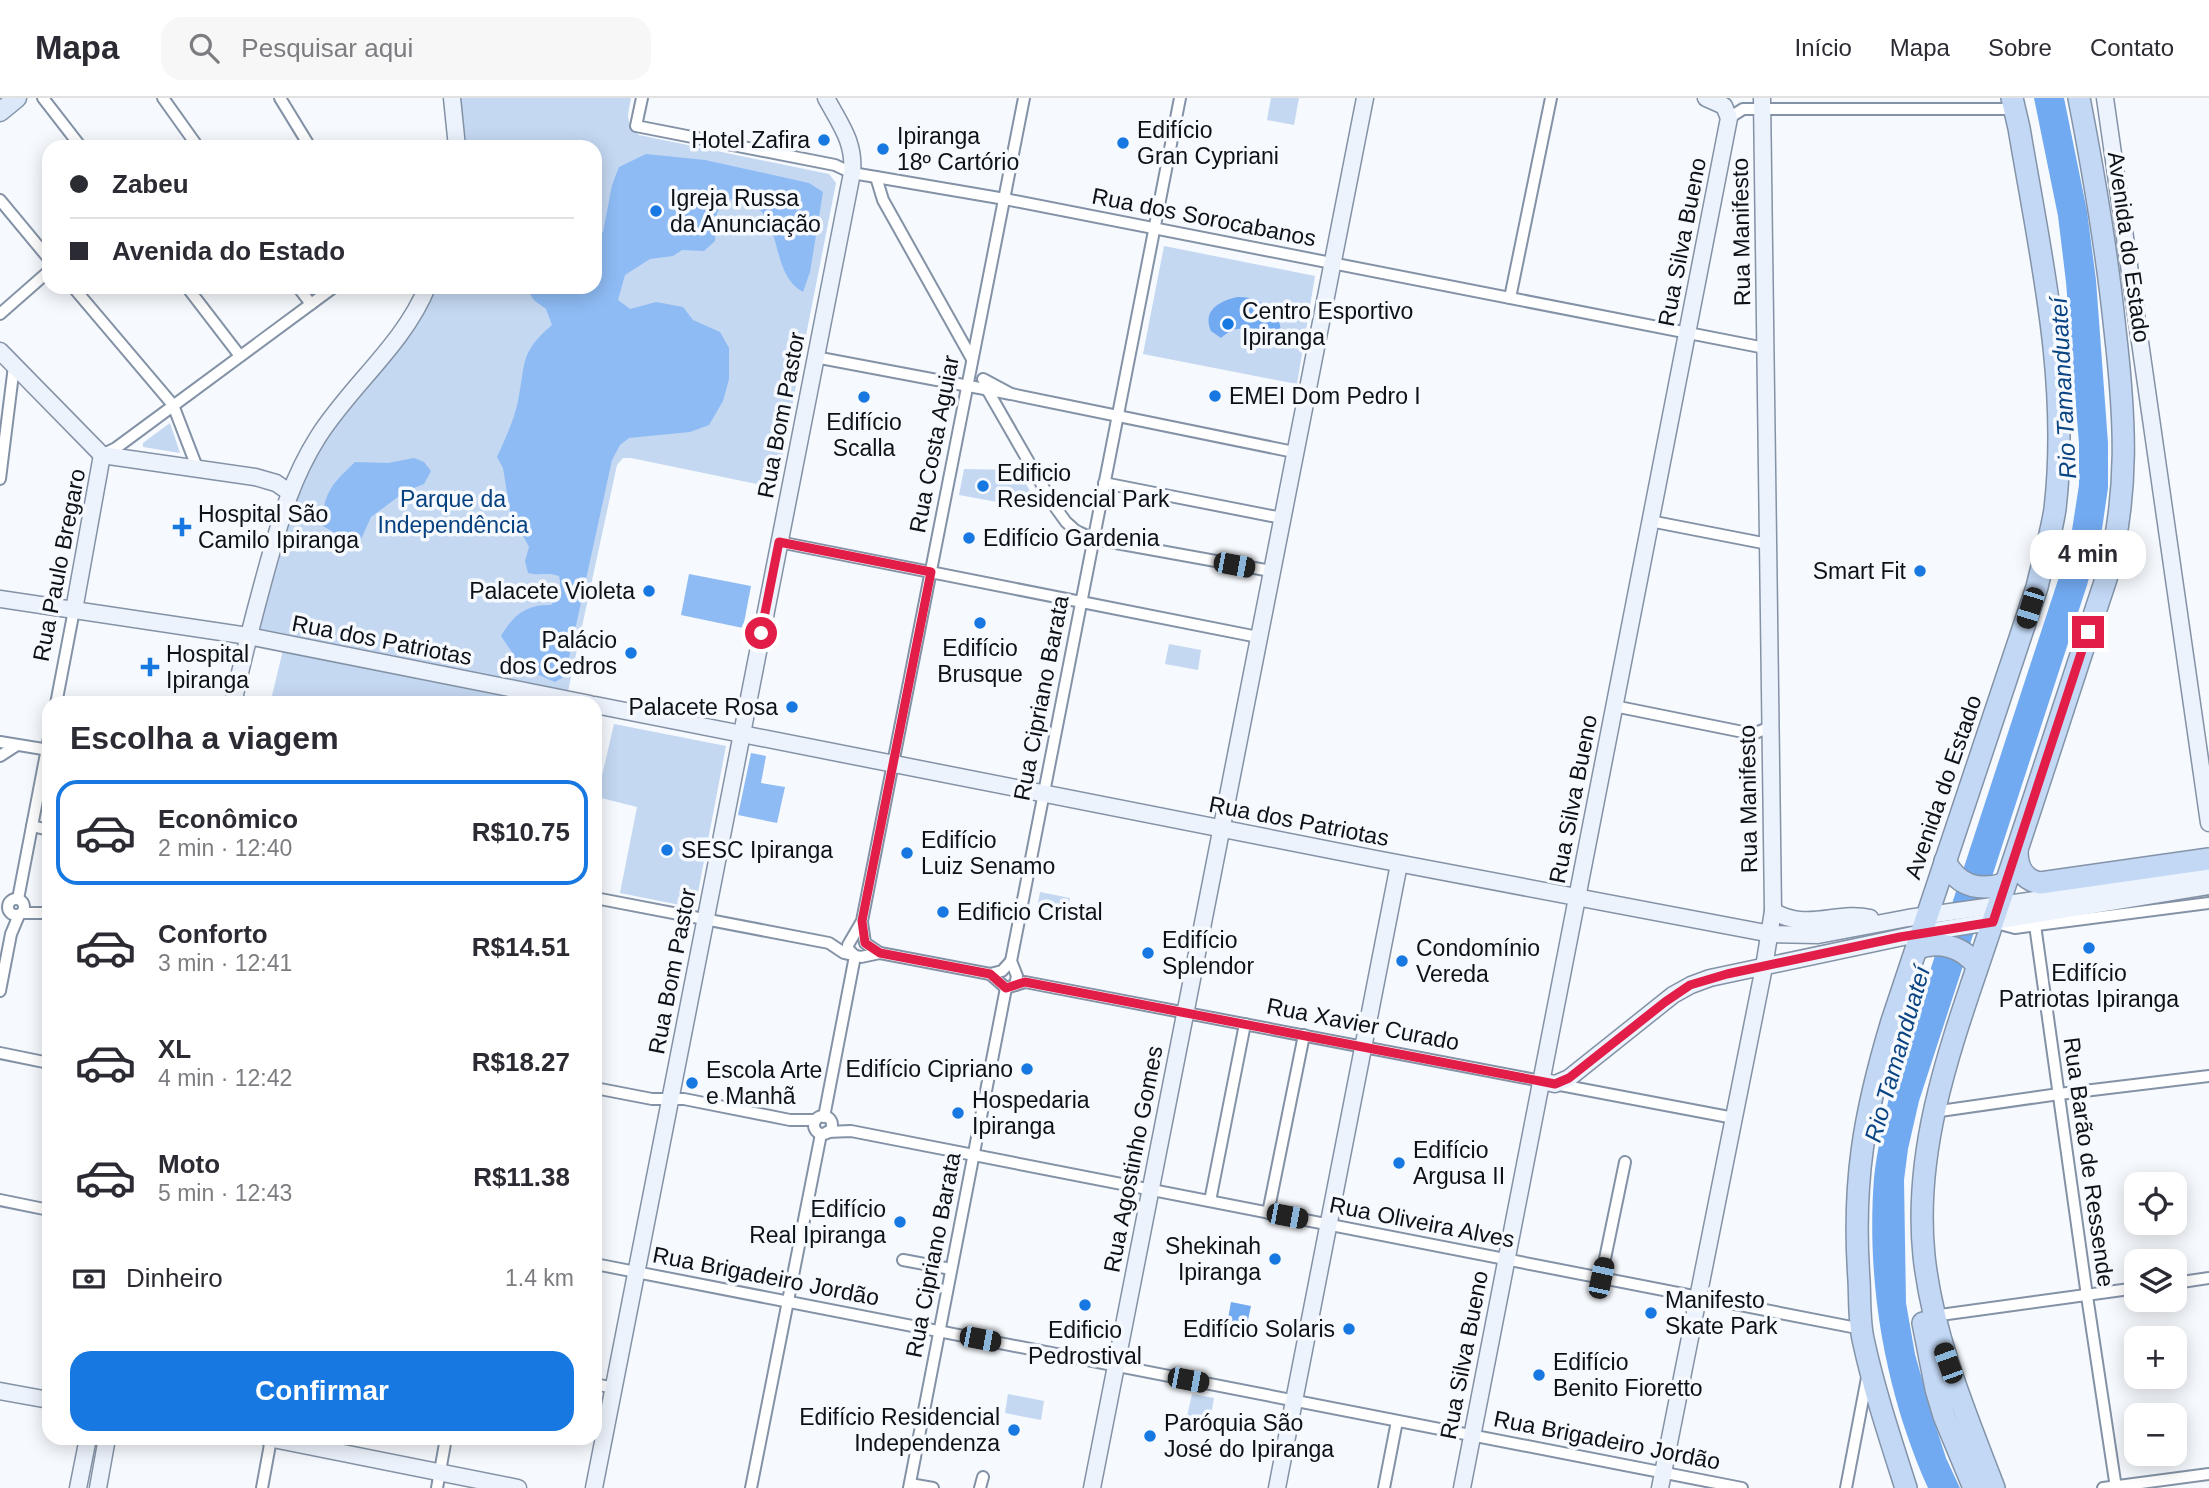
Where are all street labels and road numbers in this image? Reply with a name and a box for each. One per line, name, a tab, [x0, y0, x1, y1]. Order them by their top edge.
street label: Avenida do Estado	[2103, 150, 2155, 344]
street label: Rua Silva Bueno	[1653, 155, 1711, 329]
street label: Rua Manifesto	[1727, 158, 1755, 306]
street label: Rua dos Sorocabanos	[1090, 183, 1318, 251]
street label: Rua Bom Pastor	[752, 329, 810, 500]
street label: Rua Costa Aguiar	[904, 353, 964, 535]
street label: Rua Paulo Bregaro	[28, 467, 90, 663]
street label: Rua Cipriano Barata	[1008, 593, 1074, 803]
street label: Rua dos Patriotas	[290, 610, 474, 670]
street label: Avenida do Estado	[1899, 692, 1987, 882]
street label: Rua Silva Bueno	[1544, 712, 1602, 886]
street label: Rua Manifesto	[1734, 725, 1762, 873]
street label: Rua dos Patriotas	[1207, 791, 1391, 851]
street label: Rua Bom Pastor	[643, 885, 701, 1056]
street label: Rua Xavier Curado	[1265, 993, 1461, 1055]
street label: Rua Barão de Ressende	[2059, 1035, 2119, 1289]
street label: Rua Agostinho Gomes	[1098, 1044, 1168, 1274]
street label: Rua Cipriano Barata	[900, 1150, 966, 1360]
street label: Rua Oliveira Alves	[1327, 1191, 1517, 1253]
street label: Rua Brigadeiro Jordão	[651, 1241, 881, 1311]
street label: Rua Silva Bueno	[1435, 1268, 1493, 1442]
street label: Rua Brigadeiro Jordão	[1492, 1405, 1722, 1475]

